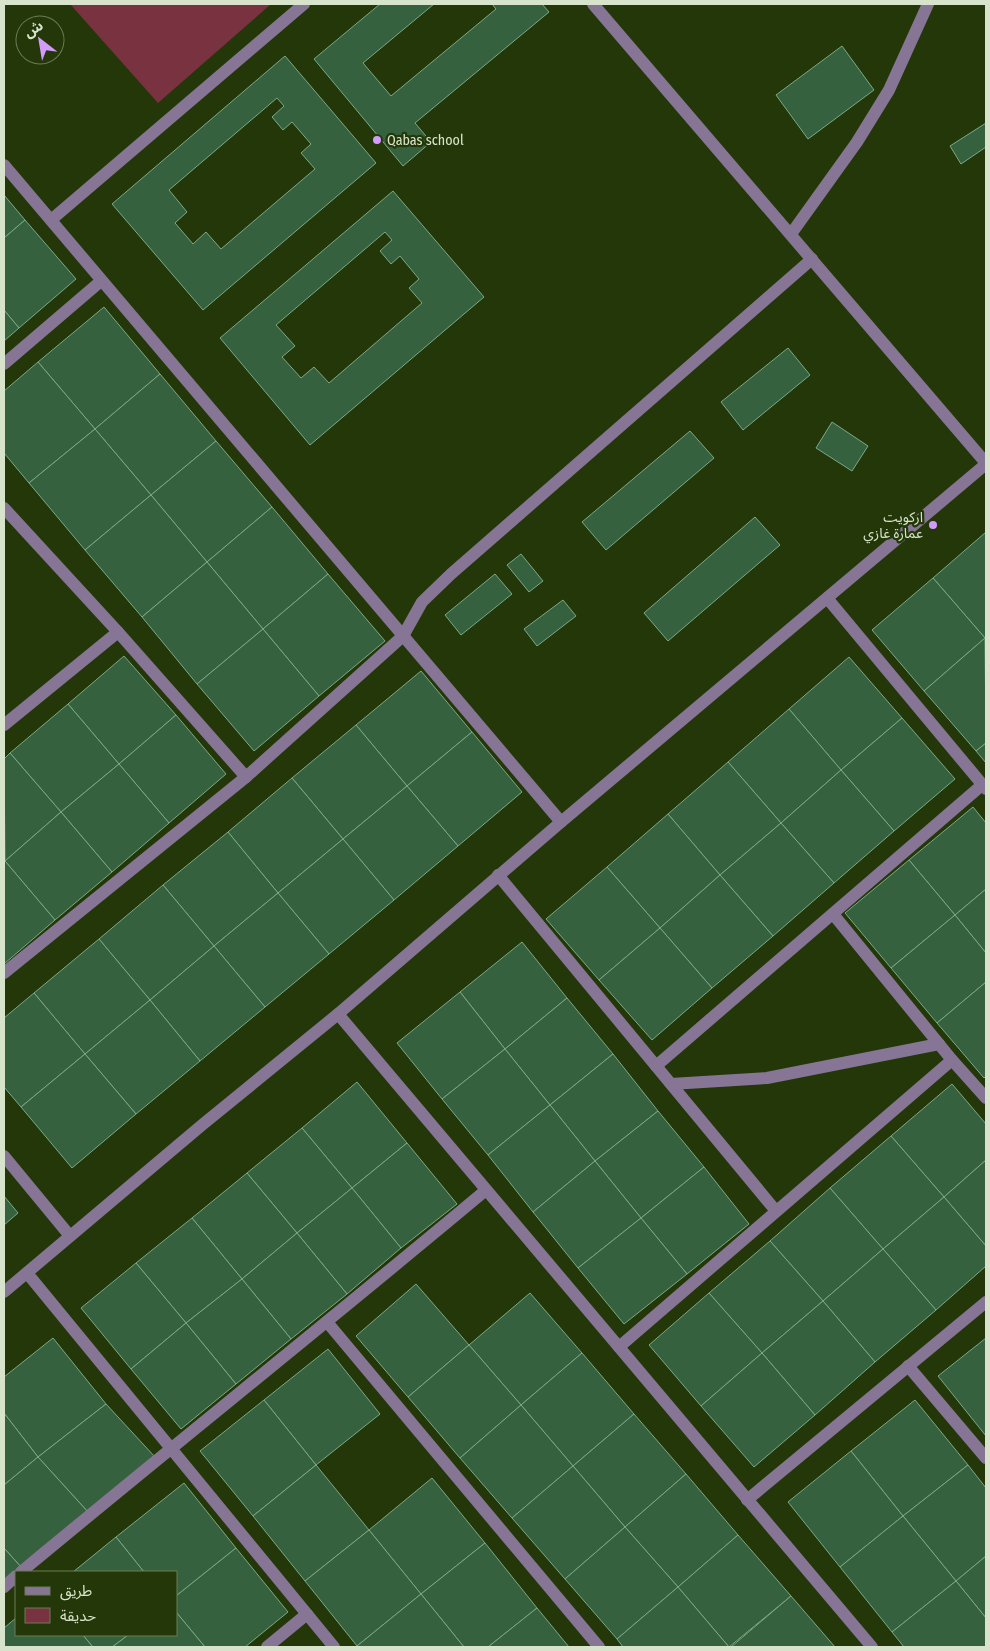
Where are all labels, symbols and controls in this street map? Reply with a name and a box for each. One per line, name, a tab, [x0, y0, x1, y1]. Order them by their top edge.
north arrow	[15, 15, 65, 65]
text: ش	[21, 17, 46, 42]
place label: Qabas school	[387, 132, 464, 149]
marker: Qabas school	[371, 134, 383, 146]
place label: اركويت عمارة غازي	[863, 509, 923, 544]
marker: اركويت عمارة غازي	[927, 519, 939, 531]
legend	[15, 1571, 178, 1636]
text: طريق	[60, 1582, 92, 1601]
text: حديقة	[60, 1607, 96, 1625]

